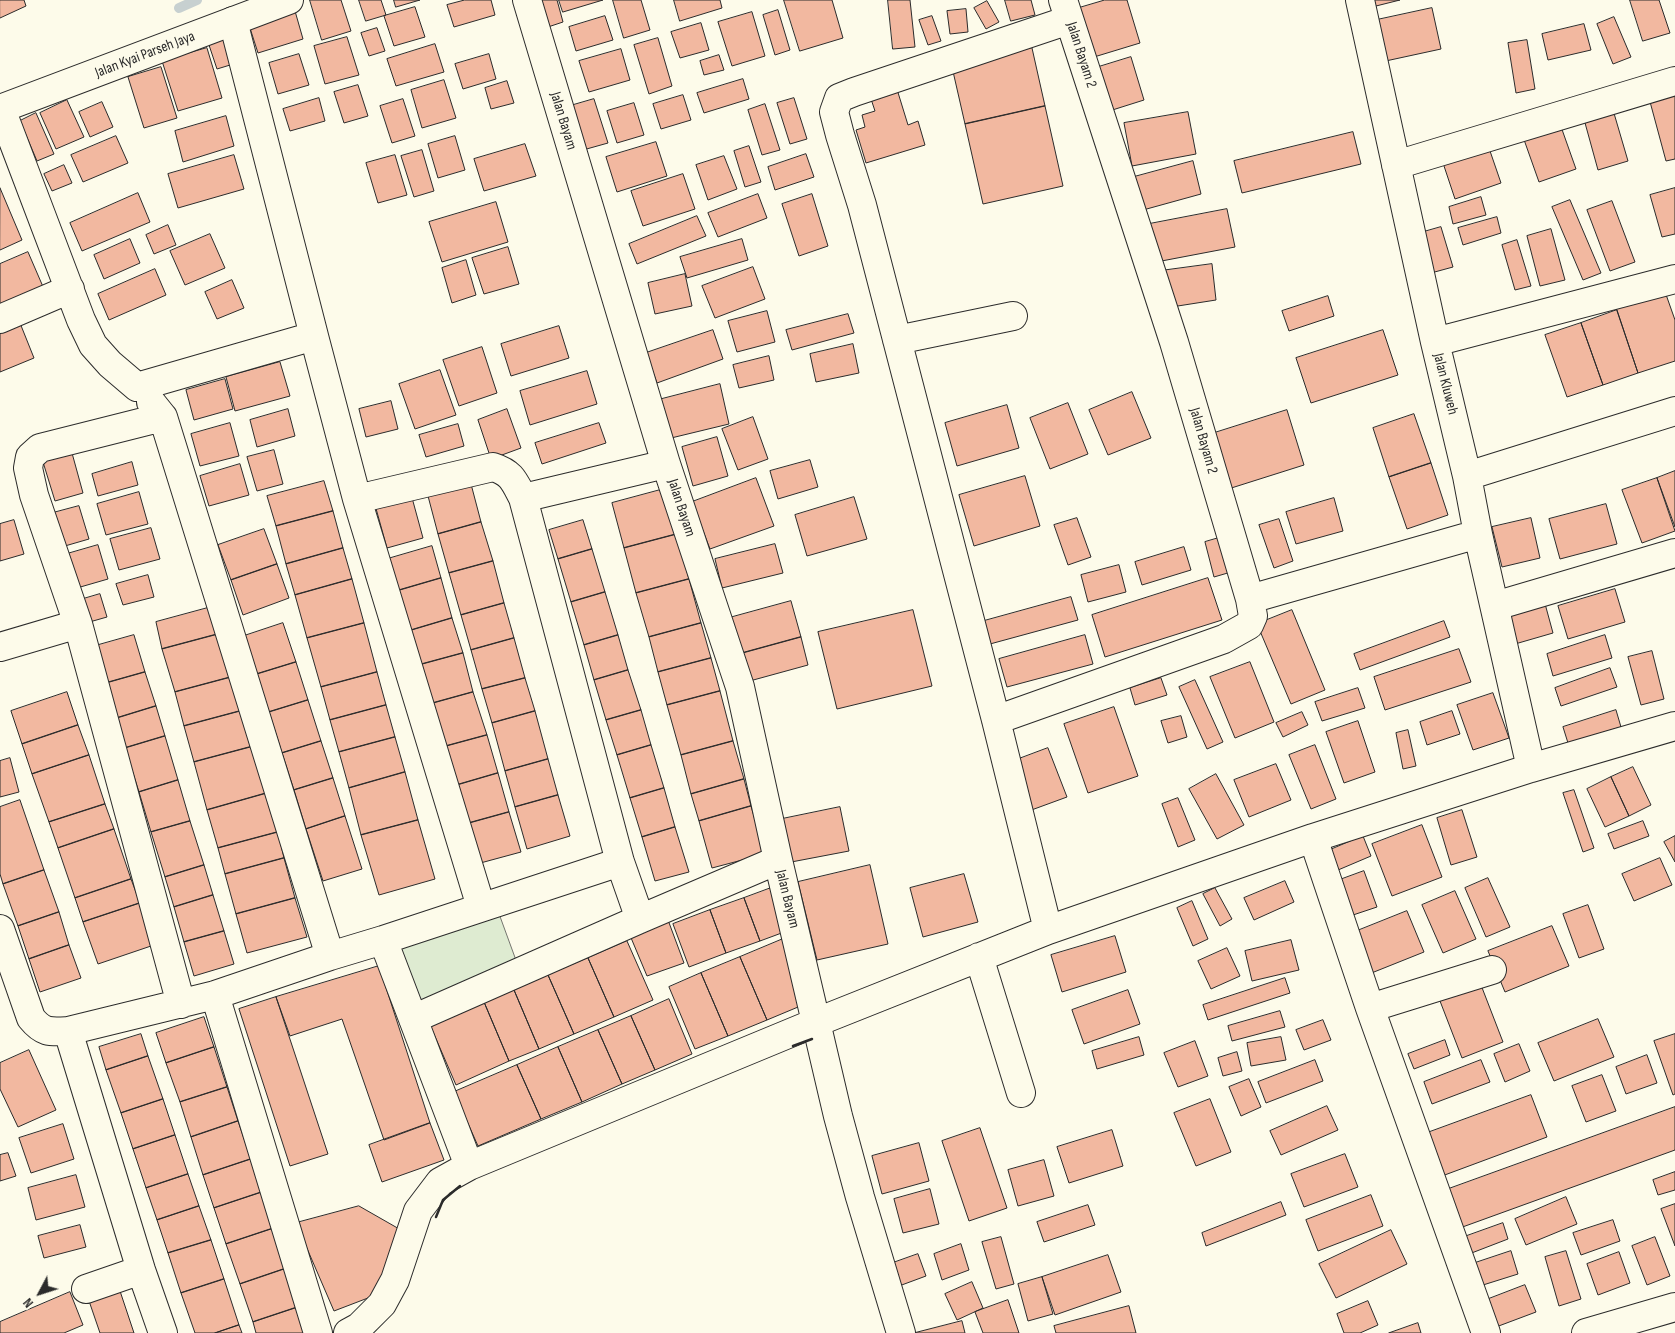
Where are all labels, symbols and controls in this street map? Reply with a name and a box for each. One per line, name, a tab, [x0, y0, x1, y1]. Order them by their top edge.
street label: Jalan Bayam 2	[1062, 20, 1100, 90]
street label: Jalan Kyai Parseh Jaya	[93, 28, 197, 82]
street label: Jalan Bayam	[546, 90, 580, 152]
street label: Jalan Kluweh	[1429, 351, 1461, 417]
street label: Jalan Bayam 2	[1185, 406, 1221, 476]
street label: Jalan Bayam	[663, 477, 699, 539]
street label: Jalan Bayam	[771, 868, 803, 930]
north arrow	[15, 1268, 65, 1318]
text: N	[19, 1295, 37, 1311]

